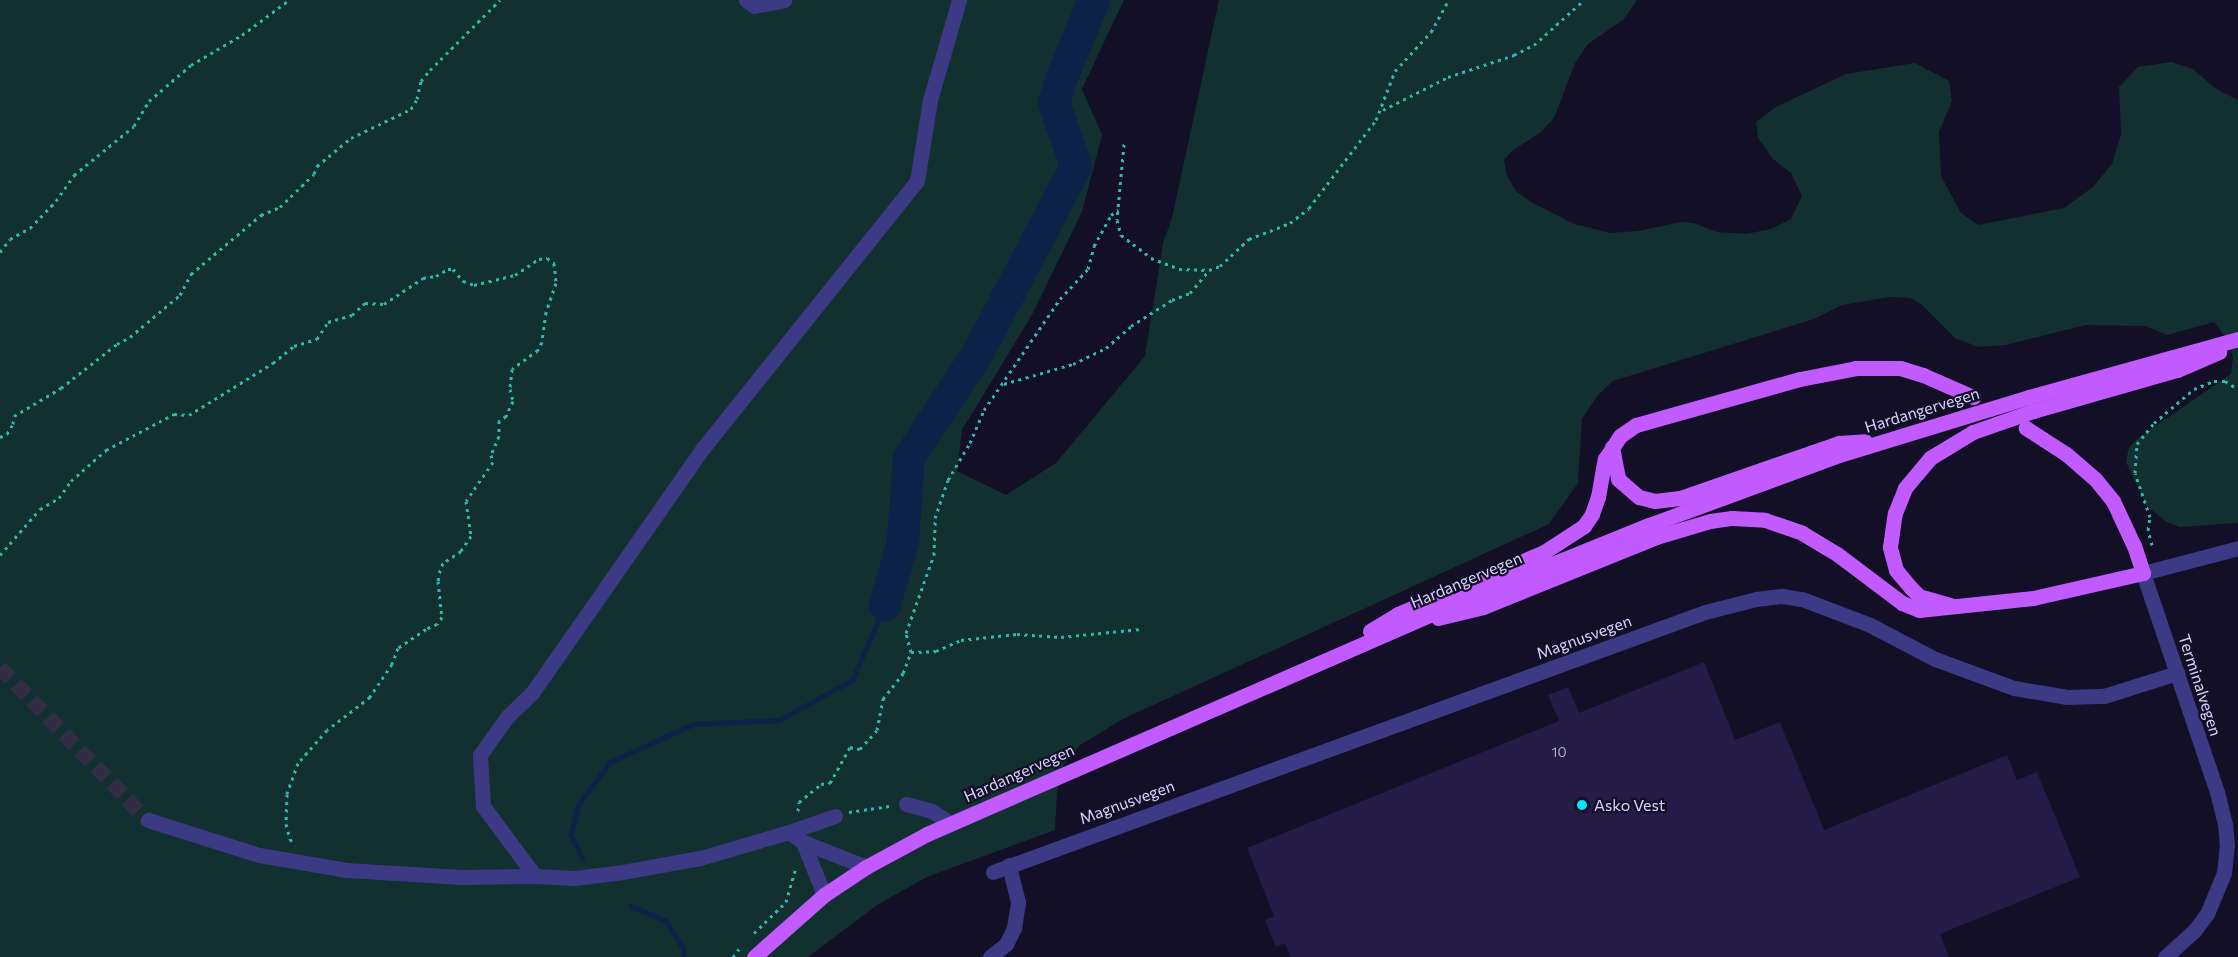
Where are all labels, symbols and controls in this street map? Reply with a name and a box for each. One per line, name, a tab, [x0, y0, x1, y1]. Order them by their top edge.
street label: Hardangervegen	[1862, 383, 1982, 437]
street label: Hardangervegen	[1407, 548, 1525, 612]
street label: Magnusvegen	[1534, 611, 1634, 663]
street label: Terminalvegen	[2174, 632, 2226, 738]
street label: Hardangervegen	[961, 740, 1077, 806]
house number: 10	[1551, 744, 1567, 760]
street label: Magnusvegen	[1077, 776, 1177, 828]
place label: Asko Vest	[1594, 795, 1665, 815]
marker: Asko Vest	[1575, 798, 1589, 812]

